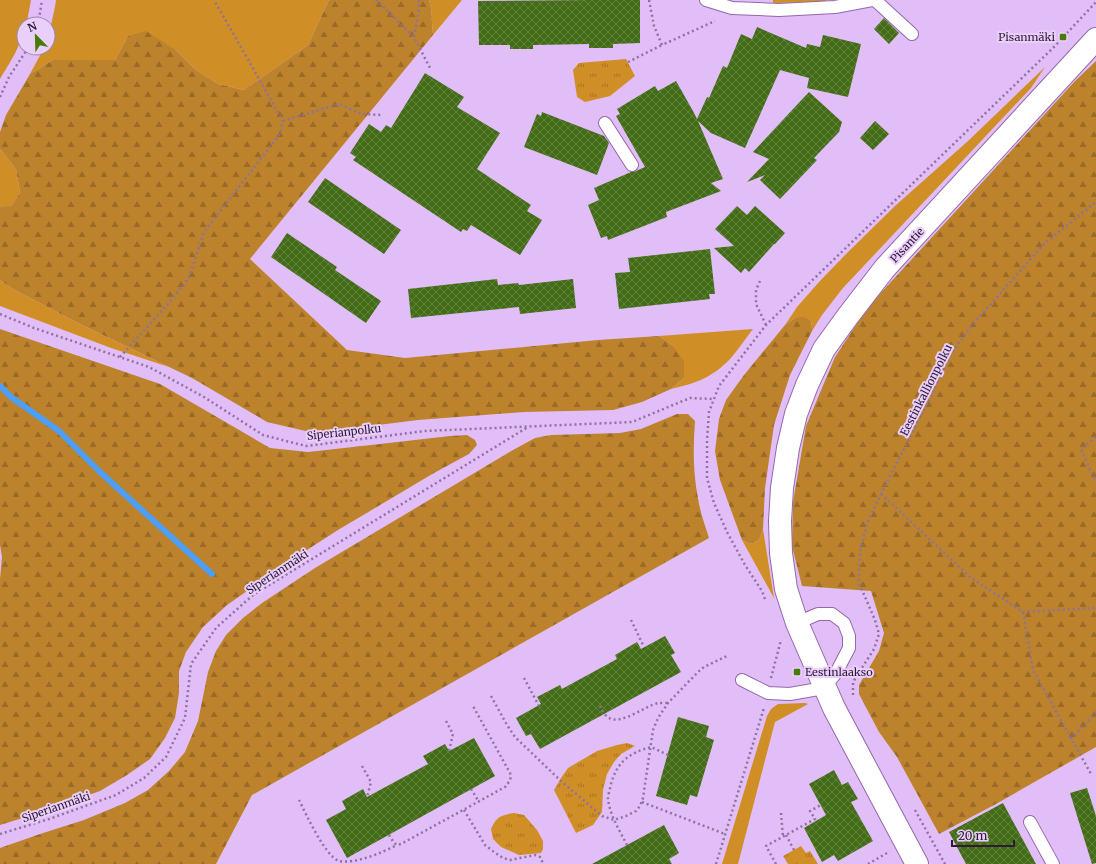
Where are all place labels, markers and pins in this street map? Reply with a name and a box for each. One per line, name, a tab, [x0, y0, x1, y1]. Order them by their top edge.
place label: Pisanmäki	[998, 30, 1055, 44]
marker: Pisanmäki	[1058, 32, 1068, 42]
place label: Eestinlaakso	[805, 665, 873, 679]
marker: Eestinlaakso	[792, 667, 802, 677]

